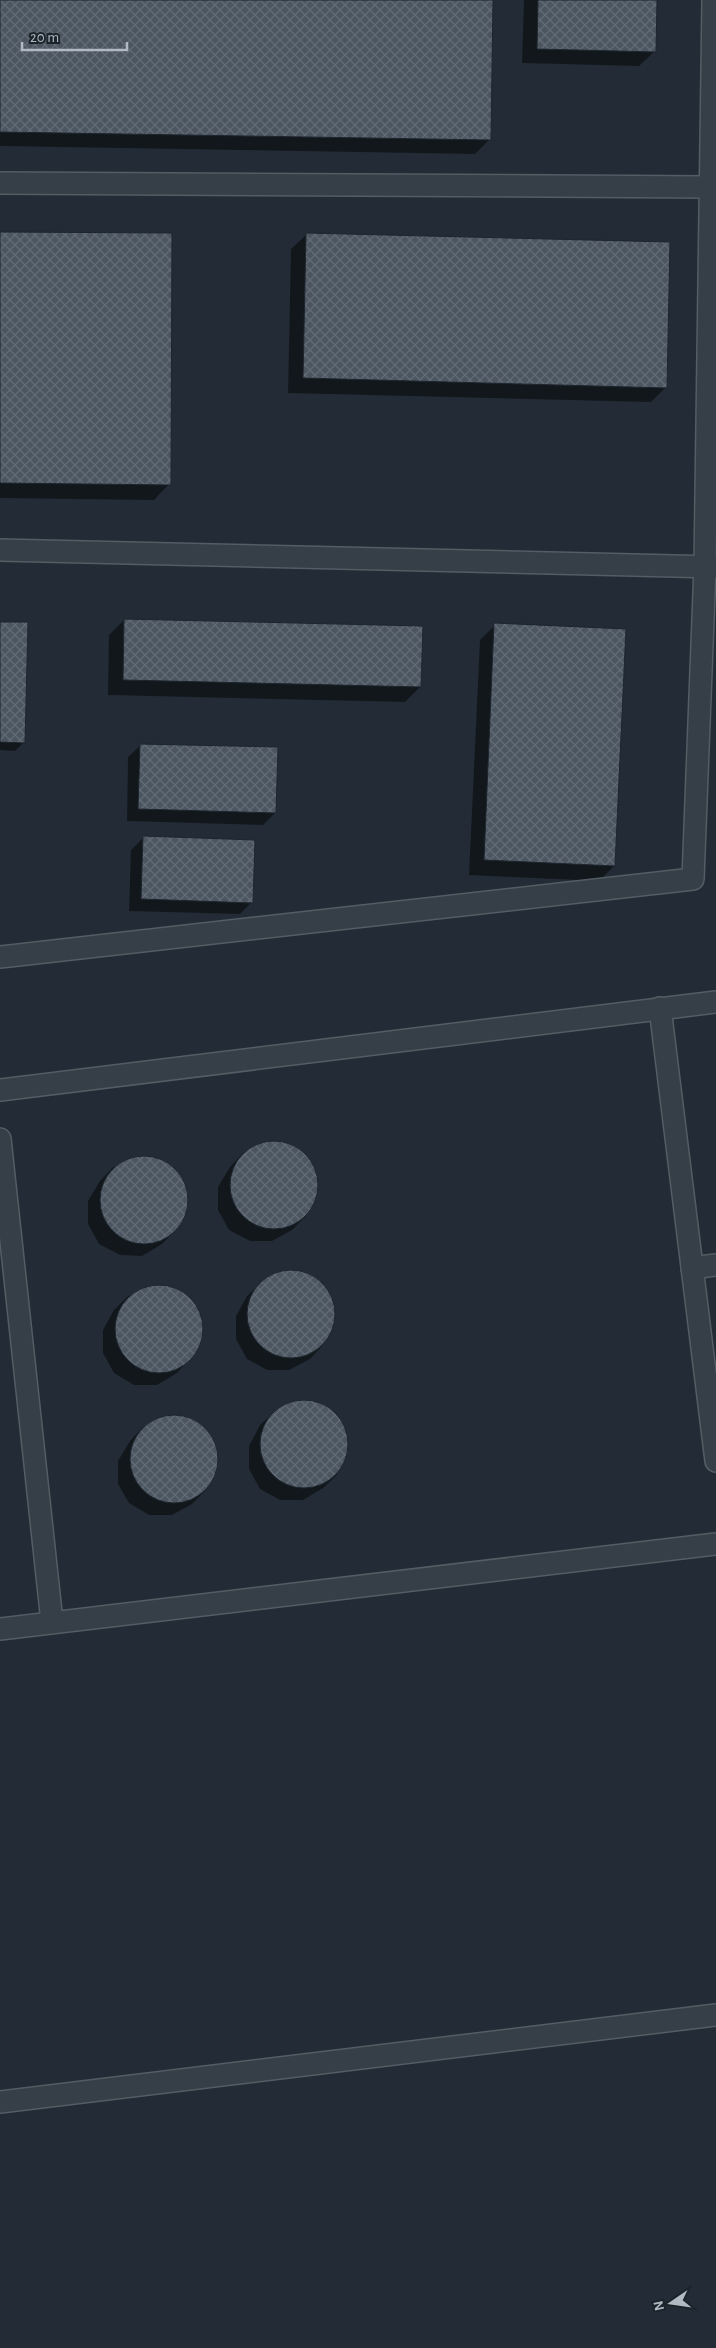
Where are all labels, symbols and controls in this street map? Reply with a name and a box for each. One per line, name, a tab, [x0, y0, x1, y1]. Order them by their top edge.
scale bar	[22, 20, 128, 52]
text: 20 m	[30, 30, 59, 45]
north arrow	[646, 2278, 696, 2328]
text: N	[651, 2299, 667, 2312]

